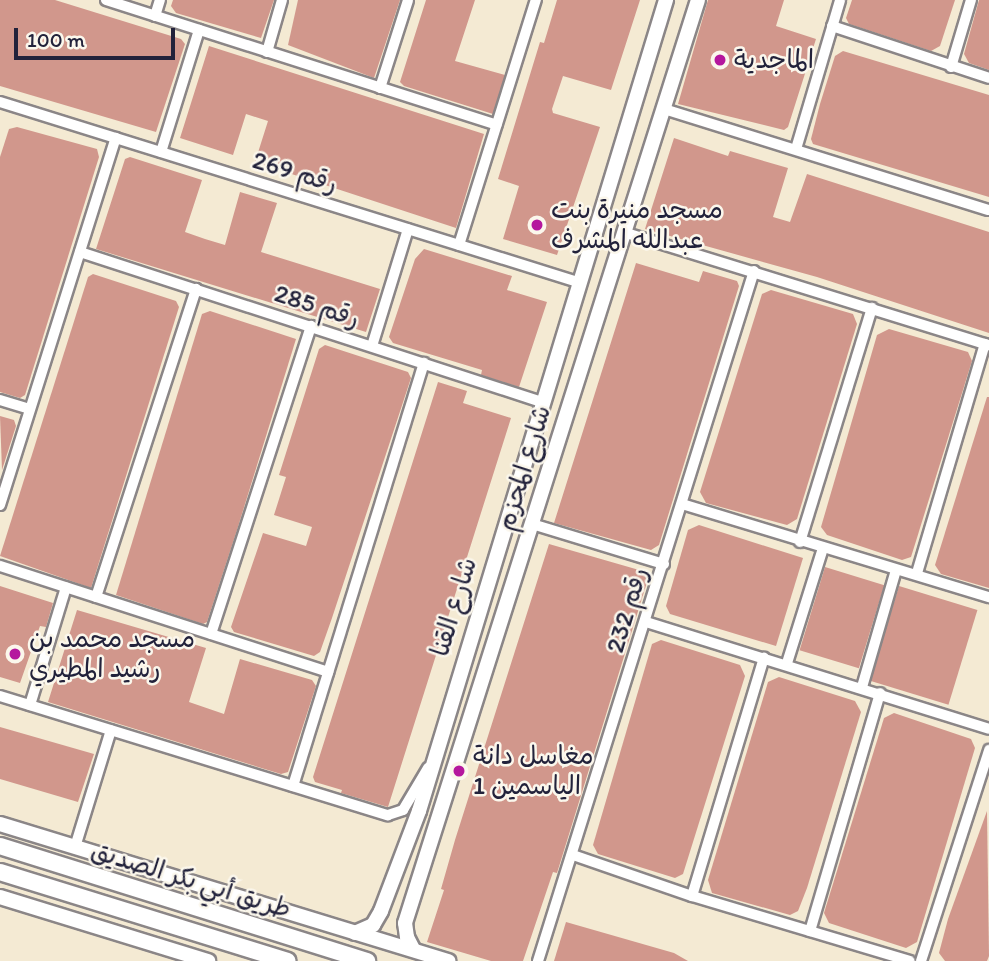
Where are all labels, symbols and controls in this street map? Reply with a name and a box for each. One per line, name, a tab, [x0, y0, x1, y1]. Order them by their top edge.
scale bar	[18, 14, 178, 58]
text: 100 m	[27, 27, 85, 52]
place label: الماجدية	[734, 44, 814, 76]
marker: الماجدية	[712, 52, 728, 68]
street label: رقم 269	[249, 144, 341, 200]
place label: مسجد منيرة بنت عبدالله المشرف	[551, 194, 723, 256]
marker: مسجد منيرة بنت عبدالله المشرف	[529, 217, 545, 233]
street label: رقم 285	[270, 278, 364, 334]
street label: شارع المحزم	[490, 402, 558, 534]
street label: شارع القنا	[424, 554, 484, 660]
street label: رقم 232	[599, 563, 655, 657]
place label: مسجد محمد بن رشيد المطيري	[29, 623, 195, 684]
marker: مسجد محمد بن رشيد المطيري	[7, 646, 23, 662]
place label: مغاسل دانة الياسمين 1	[473, 740, 594, 802]
marker: مغاسل دانة الياسمين 1	[451, 763, 467, 779]
street label: طريق أبي بكر الصديق	[87, 835, 295, 925]

